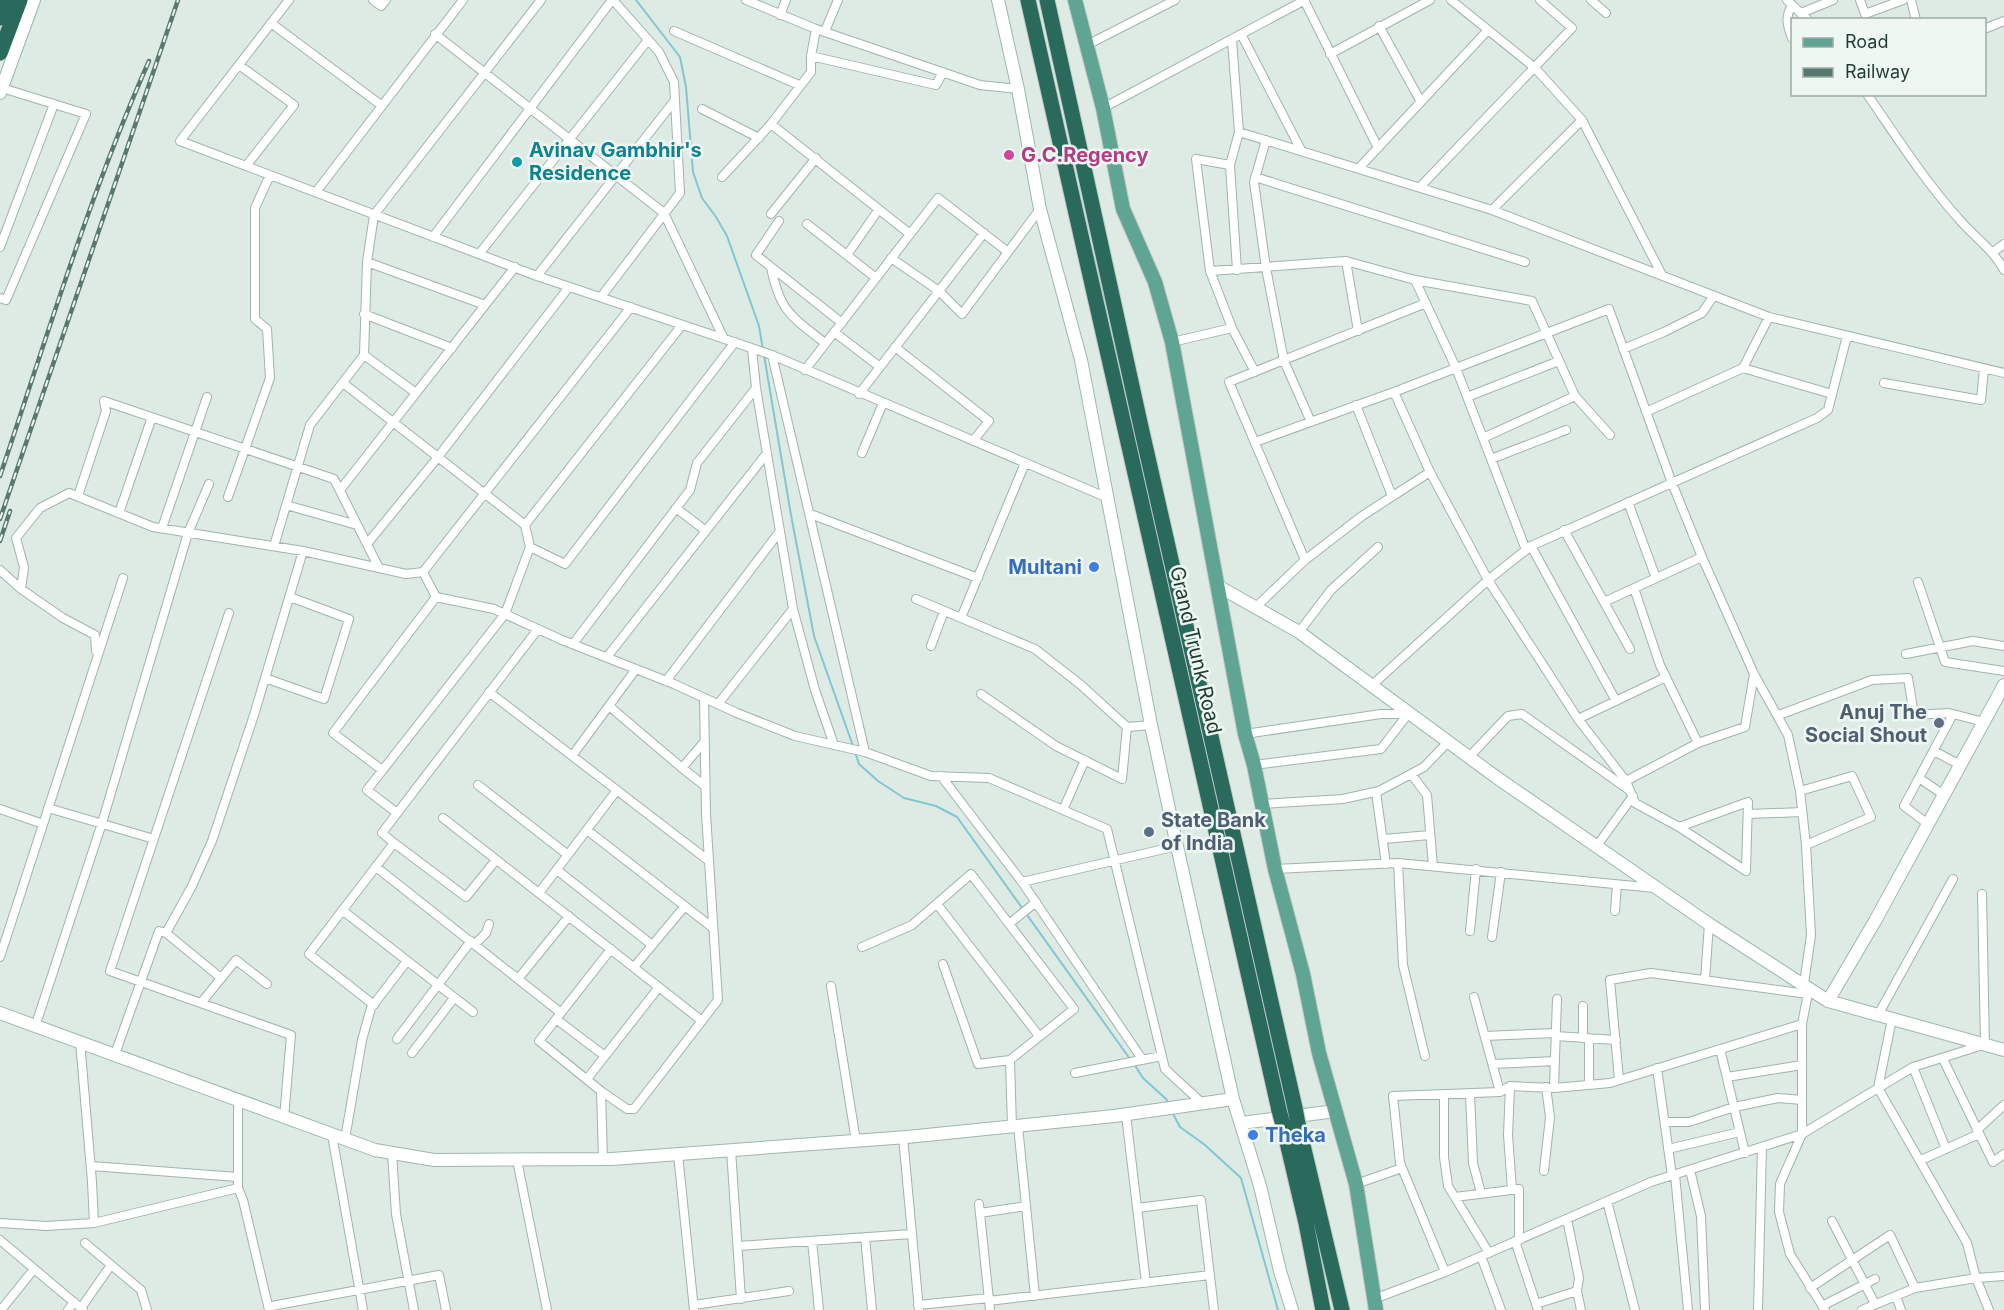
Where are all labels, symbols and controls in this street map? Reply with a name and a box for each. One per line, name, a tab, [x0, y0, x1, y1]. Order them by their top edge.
legend	[1791, 18, 1986, 96]
text: Road	[1845, 31, 1888, 52]
text: Railway	[1845, 61, 1910, 82]
place label: Avinav Gambhir's Residence	[529, 138, 702, 185]
place label: G.C.Regency	[1021, 143, 1149, 167]
marker: G.C.Regency	[1002, 148, 1016, 162]
marker: Avinav Gambhir's Residence	[510, 155, 524, 169]
place label: Multani	[1008, 555, 1082, 579]
marker: Multani	[1087, 560, 1101, 574]
street label: Grand Trunk Road	[1165, 564, 1227, 736]
place label: Anuj The Social Shout	[1805, 700, 1927, 747]
marker: Anuj The Social Shout	[1932, 716, 1946, 730]
place label: State Bank of India	[1161, 808, 1266, 855]
marker: State Bank of India	[1142, 825, 1156, 839]
place label: Theka	[1265, 1123, 1326, 1147]
marker: Theka	[1246, 1128, 1260, 1142]

